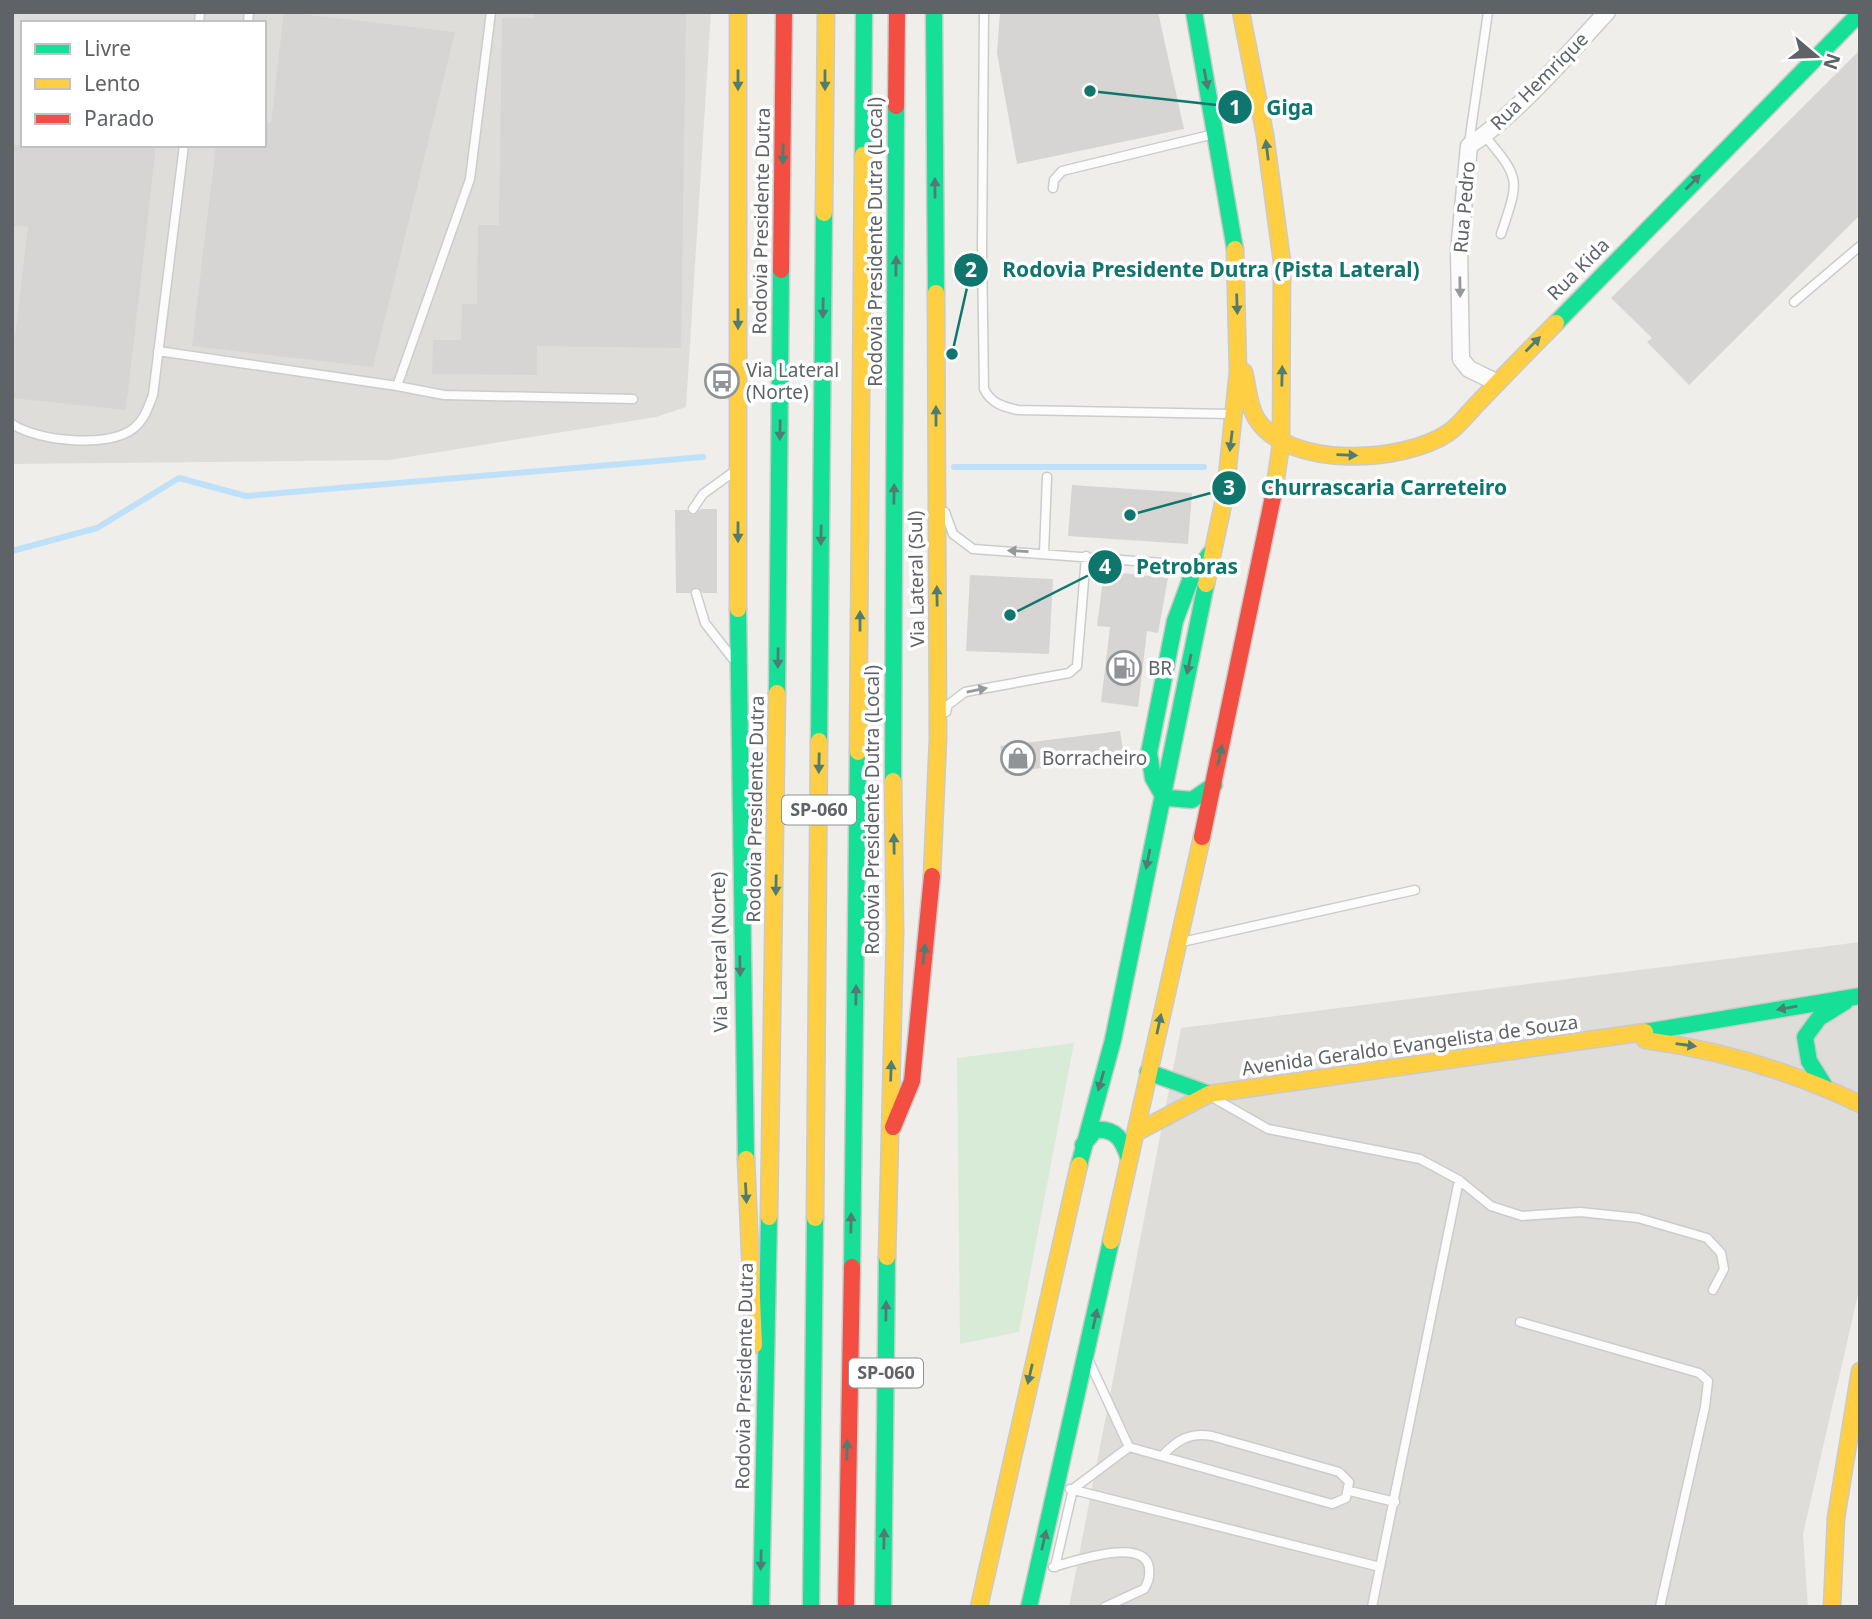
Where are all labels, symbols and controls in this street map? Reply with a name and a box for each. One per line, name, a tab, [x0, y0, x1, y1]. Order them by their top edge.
legend	[21, 21, 266, 147]
north arrow	[1781, 21, 1851, 91]
street label: Rua Hemrique	[1484, 26, 1594, 136]
text: Livre	[84, 34, 131, 62]
text: N	[1817, 50, 1847, 73]
one-way arrow	[1201, 68, 1212, 90]
text: Lento	[84, 69, 140, 97]
one-way arrow	[732, 70, 744, 92]
one-way arrow	[819, 70, 831, 92]
callout: Giga	[1218, 86, 1328, 128]
text: 1	[1229, 93, 1241, 121]
text: Giga	[1266, 93, 1314, 121]
street label: Rodovia Presidente Dutra (Local)	[862, 97, 888, 387]
text: Parado	[84, 104, 154, 132]
street label: Rodovia Presidente Dutra	[746, 107, 776, 335]
one-way arrow	[1262, 138, 1273, 160]
one-way arrow	[777, 143, 789, 165]
street label: Rua Pedro	[1447, 160, 1481, 254]
one-way arrow	[1684, 174, 1700, 191]
one-way arrow	[929, 177, 941, 199]
street label: Rua Kida	[1541, 232, 1615, 306]
callout: Rodovia Presidente Dutra (Pista Lateral)	[953, 249, 1434, 291]
one-way arrow	[891, 255, 902, 277]
text: 2	[965, 255, 977, 283]
text: Rodovia Presidente Dutra (Pista Lateral)	[1002, 255, 1420, 283]
one-way arrow	[1454, 276, 1465, 298]
one-way arrow	[1231, 294, 1243, 316]
one-way arrow	[818, 297, 829, 319]
one-way arrow	[732, 308, 744, 330]
one-way arrow	[1525, 336, 1542, 353]
place label: Via Lateral (Norte)	[746, 357, 839, 405]
bus stop icon: Via Lateral (Norte)	[703, 362, 741, 400]
one-way arrow	[1277, 365, 1288, 387]
one-way arrow	[930, 405, 942, 427]
one-way arrow	[774, 420, 786, 442]
one-way arrow	[1226, 430, 1237, 452]
one-way arrow	[1337, 449, 1359, 460]
callout: Churrascaria Carreteiro	[1212, 467, 1521, 509]
text: 3	[1223, 473, 1235, 501]
text: Churrascaria Carreteiro	[1261, 473, 1507, 501]
one-way arrow	[888, 483, 900, 505]
street label: Via Lateral (Sul)	[902, 511, 930, 647]
one-way arrow	[732, 522, 744, 544]
one-way arrow	[816, 525, 827, 547]
one-way arrow	[1007, 546, 1029, 557]
callout: Petrobras	[1087, 546, 1252, 588]
text: 4	[1099, 552, 1111, 580]
text: Petrobras	[1136, 552, 1238, 580]
one-way arrow	[931, 585, 943, 607]
one-way arrow	[854, 609, 865, 631]
one-way arrow	[772, 647, 784, 669]
fuel station icon: BR	[1105, 649, 1143, 687]
one-way arrow	[1183, 653, 1194, 675]
place label: BR	[1148, 655, 1172, 681]
street label: Rodovia Presidente Dutra (Local)	[859, 665, 885, 955]
one-way arrow	[966, 684, 988, 695]
street label: Rodovia Presidente Dutra	[740, 695, 770, 923]
shop icon: Borracheiro	[999, 739, 1037, 777]
one-way arrow	[1214, 744, 1225, 766]
place label: Borracheiro	[1042, 745, 1147, 771]
one-way arrow	[814, 752, 825, 774]
road number: SP-060	[782, 796, 856, 824]
one-way arrow	[888, 833, 900, 855]
one-way arrow	[1142, 848, 1153, 870]
street label: Via Lateral (Norte)	[705, 871, 733, 1033]
one-way arrow	[770, 875, 781, 897]
one-way arrow	[919, 943, 930, 965]
one-way arrow	[734, 955, 746, 977]
one-way arrow	[850, 984, 862, 1006]
one-way arrow	[1775, 1003, 1797, 1014]
street label: Avenida Geraldo Evangelista de Souza	[1240, 1009, 1580, 1081]
one-way arrow	[1153, 1013, 1164, 1035]
one-way arrow	[1675, 1040, 1697, 1051]
one-way arrow	[885, 1060, 896, 1082]
one-way arrow	[1096, 1071, 1106, 1092]
one-way arrow	[741, 1182, 752, 1204]
one-way arrow	[846, 1211, 857, 1233]
street label: Rodovia Presidente Dutra	[729, 1262, 759, 1490]
one-way arrow	[881, 1300, 892, 1322]
one-way arrow	[1090, 1308, 1101, 1330]
road number: SP-060	[849, 1358, 923, 1388]
one-way arrow	[1024, 1363, 1035, 1385]
one-way arrow	[841, 1439, 853, 1461]
one-way arrow	[878, 1527, 890, 1549]
one-way arrow	[1039, 1529, 1050, 1551]
one-way arrow	[756, 1549, 767, 1571]

